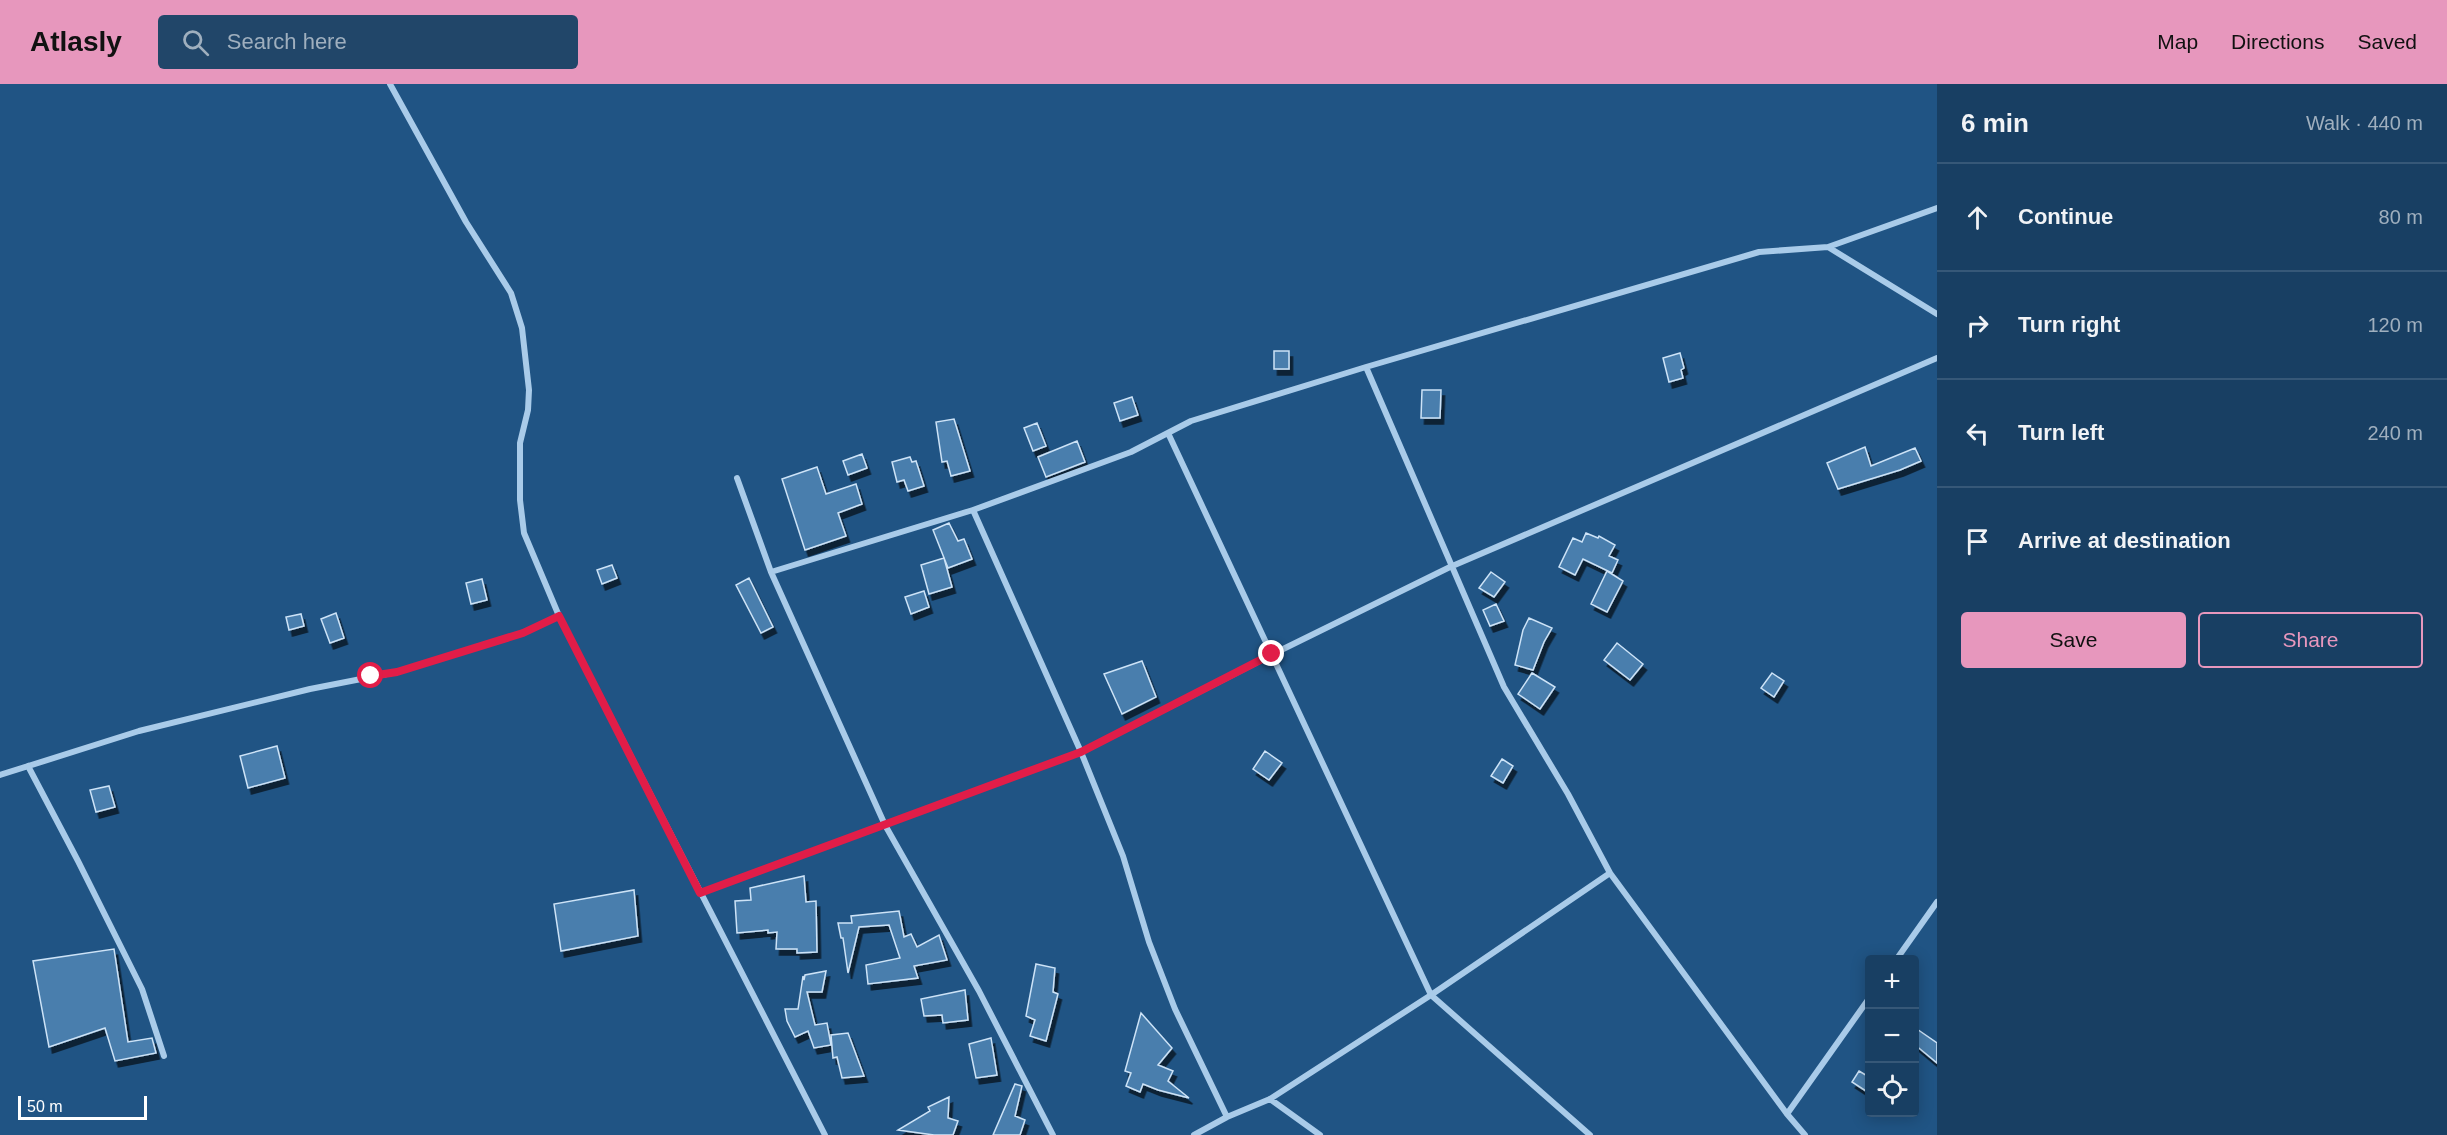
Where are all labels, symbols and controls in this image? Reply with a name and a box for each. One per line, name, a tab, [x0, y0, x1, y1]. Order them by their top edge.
search box	[158, 15, 578, 69]
text: Atlasly	[30, 26, 122, 57]
icon: search	[179, 26, 212, 59]
text: Search here	[227, 29, 347, 54]
text: Map	[2157, 30, 2198, 53]
text: Directions	[2231, 30, 2324, 53]
text: Saved	[2357, 30, 2417, 53]
text: 6 min	[1961, 108, 2029, 138]
text: Walk · 440 m	[2306, 112, 2423, 134]
icon: ahead	[1961, 201, 1994, 234]
text: Continue	[2018, 204, 2113, 229]
text: 80 m	[2379, 206, 2423, 228]
icon: right	[1961, 309, 1994, 342]
text: Turn right	[2018, 312, 2120, 337]
text: 120 m	[2367, 314, 2423, 336]
icon: left	[1961, 417, 1994, 450]
text: Turn left	[2018, 420, 2104, 445]
text: 240 m	[2367, 422, 2423, 444]
icon: arrive	[1961, 525, 1994, 558]
text: Arrive at destination	[2018, 528, 2231, 553]
button: Save	[1961, 612, 2186, 668]
button: Share	[2198, 612, 2423, 668]
route end	[1258, 640, 1284, 666]
route start	[357, 662, 383, 688]
map controls	[1865, 955, 1919, 1117]
button: +	[1865, 955, 1919, 1009]
button: −	[1865, 1009, 1919, 1063]
button: locate	[1865, 1063, 1919, 1117]
scale bar	[18, 1093, 147, 1120]
text: 50 m	[27, 1098, 63, 1115]

